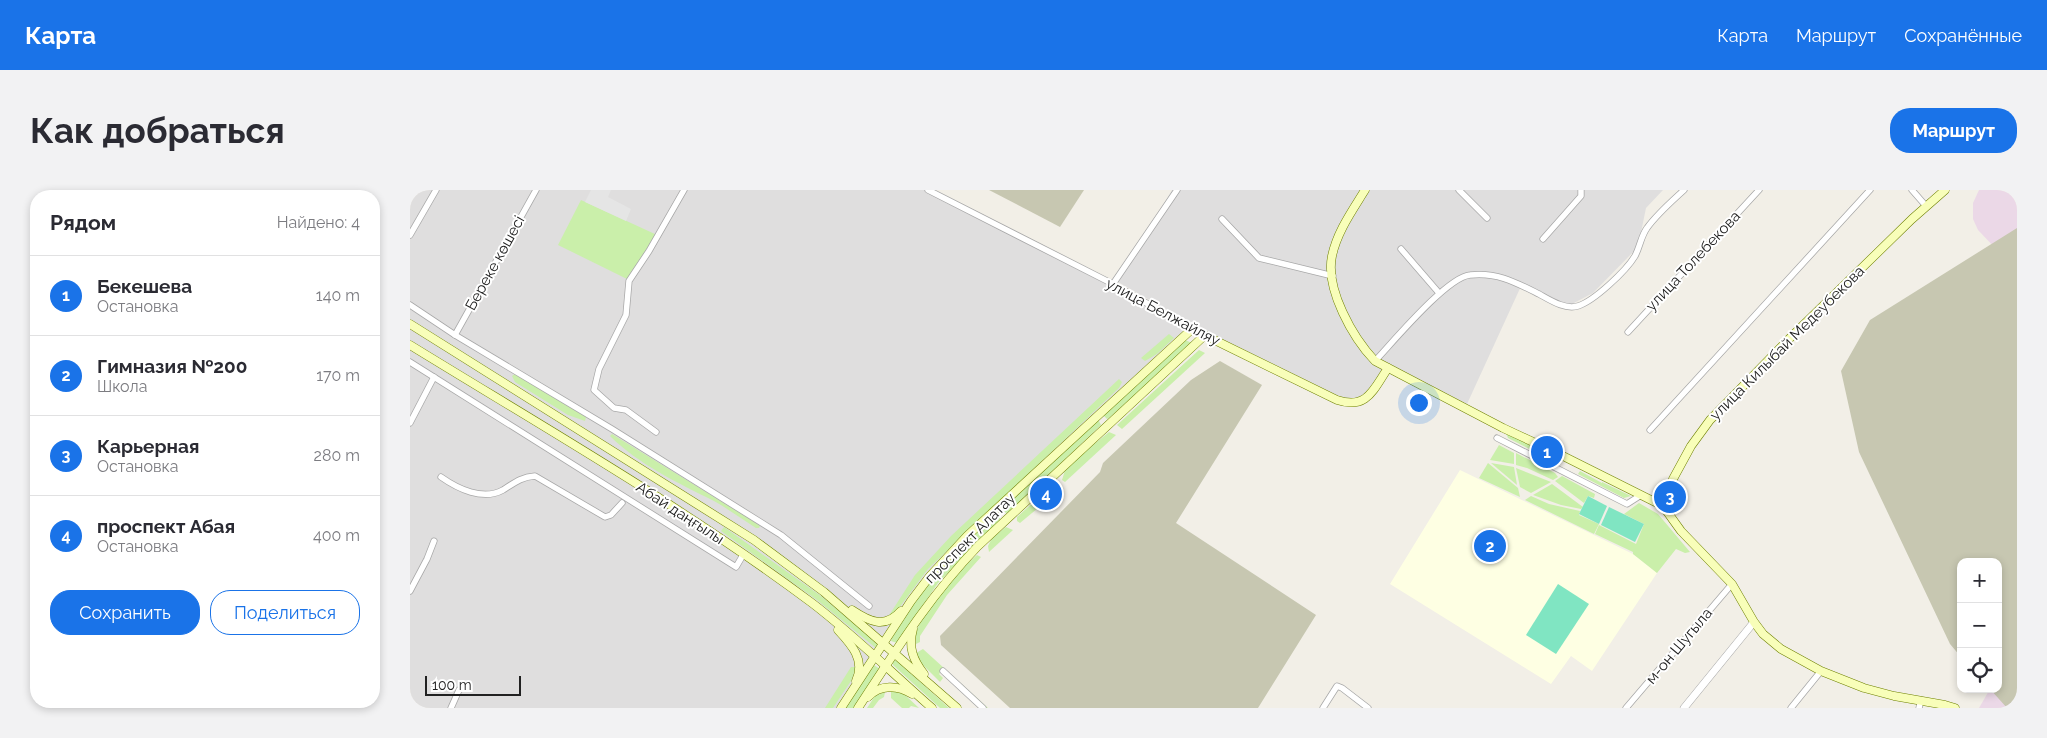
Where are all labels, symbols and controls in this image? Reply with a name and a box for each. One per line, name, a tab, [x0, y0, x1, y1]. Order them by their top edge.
text: Карта	[25, 21, 96, 50]
text: Карта	[1717, 25, 1768, 46]
text: Маршрут	[1796, 25, 1876, 46]
text: Сохранённые	[1904, 25, 2022, 46]
button: Маршрут	[1890, 108, 2017, 153]
text: Как добраться	[30, 110, 285, 151]
street label: улица Толебекова	[1642, 207, 1744, 315]
text: Рядом	[50, 210, 116, 235]
text: Найдено: 4	[277, 213, 360, 232]
street label: Береке көшесі	[462, 213, 528, 313]
street label: улица Килыбай Медеубекова	[1706, 262, 1868, 424]
street label: улица Белжайляу	[1103, 274, 1223, 350]
text: Бекешева	[97, 275, 192, 297]
text: 1	[62, 286, 70, 305]
text: 140 m	[316, 286, 360, 305]
text: Остановка	[97, 297, 179, 316]
text: Гимназия №200	[97, 355, 247, 377]
text: 2	[61, 366, 71, 385]
text: 170 m	[316, 366, 360, 385]
text: Школа	[97, 377, 147, 396]
your location	[1406, 390, 1432, 416]
pin: 1	[1531, 433, 1563, 471]
text: Карьерная	[97, 435, 200, 457]
text: 3	[62, 446, 70, 465]
text: 280 m	[314, 446, 360, 465]
text: Остановка	[97, 457, 179, 476]
pin: 4	[1030, 475, 1062, 513]
street label: Абай даңғылы	[633, 478, 727, 548]
pin: 3	[1654, 478, 1686, 516]
street label: проспект Алатау	[921, 489, 1019, 587]
text: проспект Абая	[97, 515, 235, 537]
text: 4	[61, 526, 71, 545]
text: 400 m	[313, 526, 360, 545]
pin: 2	[1474, 527, 1506, 565]
text: Остановка	[97, 537, 179, 556]
map controls	[1957, 558, 2002, 693]
button: +	[1957, 558, 2002, 603]
button: Сохранить	[50, 590, 200, 635]
button: Поделиться	[210, 590, 360, 635]
button: −	[1957, 603, 2002, 648]
street label: м-он Шугыла	[1642, 604, 1716, 688]
button: locate	[1957, 648, 2002, 693]
scale bar	[425, 673, 521, 696]
text: 100 m	[432, 677, 472, 693]

